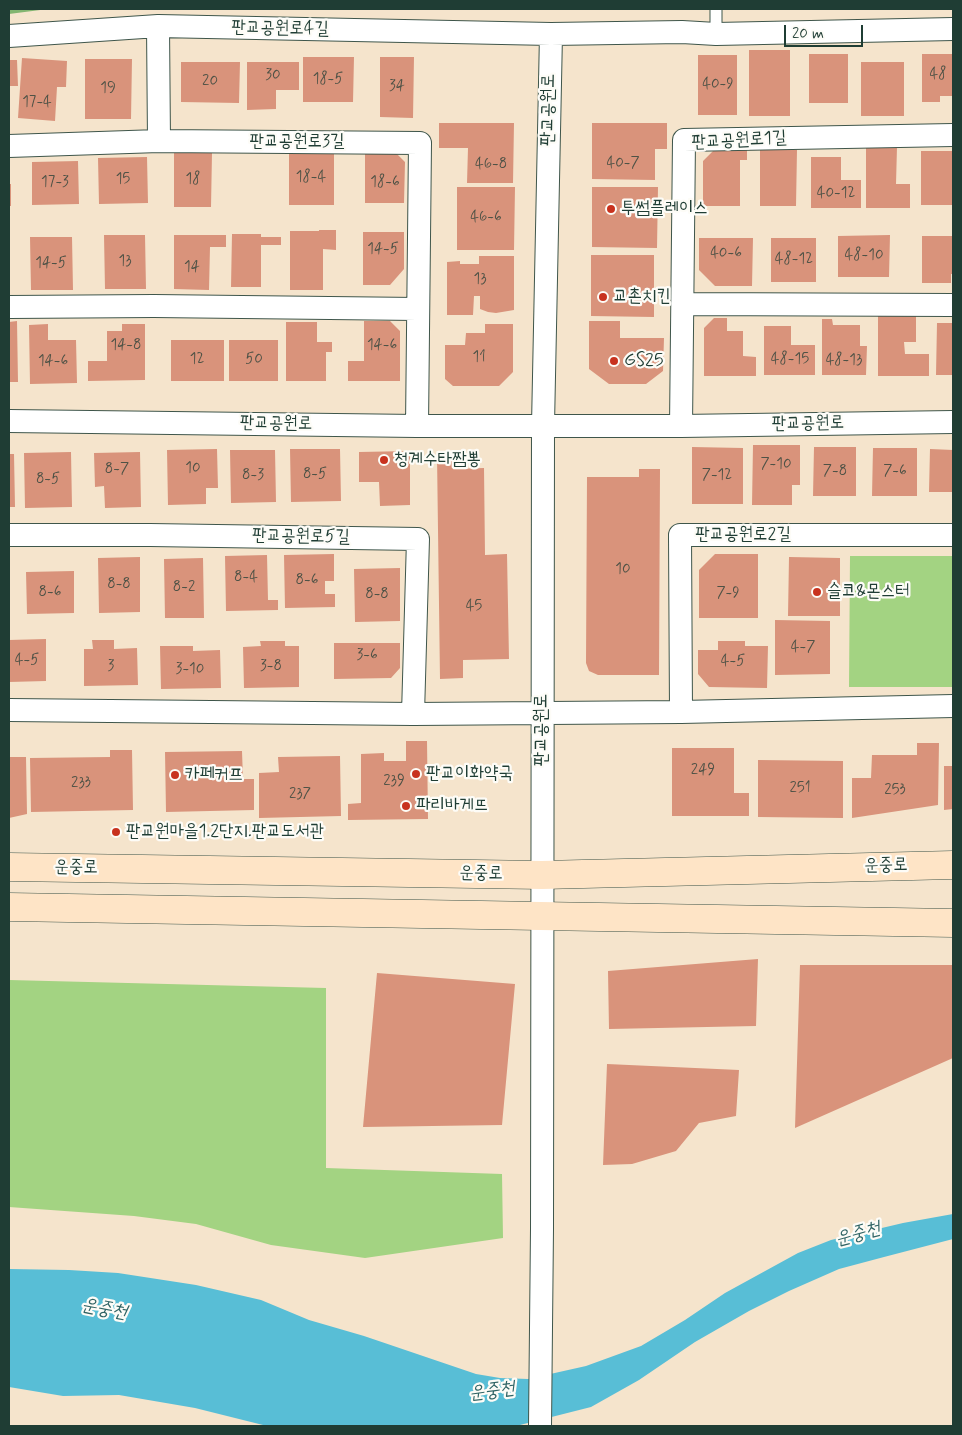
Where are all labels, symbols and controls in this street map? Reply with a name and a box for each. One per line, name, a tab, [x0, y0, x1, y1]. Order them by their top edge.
scale bar	[787, 15, 866, 47]
street label: 판교공원로4길	[231, 17, 329, 41]
text: 20 m	[792, 24, 824, 44]
house number: 48	[930, 66, 946, 84]
house number: 30	[265, 67, 281, 85]
house number: 18-5	[313, 71, 343, 89]
house number: 20	[202, 73, 218, 91]
street label: 판교공원로	[538, 74, 560, 146]
house number: 40-9	[702, 76, 734, 94]
house number: 34	[389, 78, 405, 96]
house number: 19	[100, 80, 116, 98]
house number: 17-4	[22, 94, 52, 112]
street label: 판교공원로1길	[691, 128, 787, 154]
street label: 판교공원로3길	[249, 131, 345, 153]
house number: 40-7	[606, 155, 640, 173]
house number: 46-8	[475, 156, 507, 174]
house number: 18-4	[296, 169, 326, 187]
house number: 15	[116, 171, 130, 189]
house number: 18	[186, 171, 200, 189]
house number: 17-3	[41, 174, 69, 192]
house number: 18-6	[370, 174, 400, 192]
house number: 40-12	[817, 185, 855, 203]
place label: 투썸플레이스	[621, 198, 708, 220]
marker: 투썸플레이스	[605, 203, 617, 215]
house number: 46-6	[470, 209, 502, 227]
house number: 14-5	[367, 241, 399, 259]
house number: 40-6	[710, 245, 742, 263]
house number: 48-10	[845, 247, 883, 265]
house number: 48-12	[775, 251, 813, 269]
house number: 13	[118, 253, 132, 271]
house number: 14-5	[35, 255, 67, 273]
house number: 14	[184, 259, 200, 277]
house number: 13	[473, 271, 487, 289]
place label: 교촌치킨	[613, 286, 671, 308]
marker: 교촌치킨	[597, 291, 609, 303]
house number: 14-8	[111, 337, 141, 355]
house number: 14-6	[367, 337, 397, 355]
house number: 11	[472, 349, 486, 367]
place label: GS25	[624, 350, 663, 372]
house number: 12	[190, 351, 204, 369]
house number: 50	[245, 351, 263, 369]
house number: 48-15	[771, 351, 809, 369]
house number: 48-13	[826, 352, 862, 370]
house number: 14-6	[38, 353, 68, 371]
marker: GS25	[608, 355, 620, 367]
street label: 판교공원로	[240, 413, 312, 435]
street label: 판교공원로	[772, 413, 844, 435]
place label: 청계수타짬뽕	[394, 449, 481, 471]
marker: 청계수타짬뽕	[378, 454, 390, 466]
house number: 7-10	[760, 456, 792, 474]
house number: 10	[185, 460, 201, 478]
house number: 8-7	[105, 461, 129, 479]
house number: 7-8	[823, 463, 847, 481]
house number: 7-6	[883, 463, 907, 481]
house number: 8-5	[303, 466, 327, 484]
house number: 8-3	[242, 467, 264, 485]
house number: 7-12	[702, 467, 732, 485]
house number: 8-5	[36, 471, 60, 489]
street label: 판교공원로2길	[695, 524, 791, 546]
street label: 판교공원로5길	[252, 525, 350, 549]
house number: 10	[615, 561, 631, 579]
house number: 8-4	[234, 569, 258, 587]
house number: 8-6	[296, 572, 318, 590]
house number: 8-8	[107, 576, 131, 594]
house number: 8-2	[173, 579, 195, 597]
place label: 슬코&몬스터	[827, 581, 910, 603]
house number: 8-6	[39, 584, 61, 602]
house number: 7-9	[716, 585, 740, 603]
house number: 8-8	[365, 586, 389, 604]
marker: 슬코&몬스터	[811, 586, 823, 598]
house number: 45	[466, 598, 482, 616]
house number: 4-7	[791, 639, 815, 657]
house number: 3-6	[356, 647, 378, 665]
house number: 4-5	[15, 652, 39, 670]
house number: 4-5	[721, 653, 745, 671]
house number: 3	[108, 658, 114, 676]
house number: 3-8	[260, 658, 282, 676]
house number: 3-10	[176, 661, 204, 679]
street label: 판교공원로	[531, 694, 553, 766]
house number: 249	[691, 762, 715, 780]
place label: 판교이화약국	[426, 763, 513, 785]
place label: 카페커프	[185, 764, 243, 786]
marker: 판교이화약국	[410, 768, 422, 780]
marker: 카페커프	[169, 769, 181, 781]
house number: 239	[383, 773, 405, 791]
house number: 233	[71, 775, 91, 793]
house number: 251	[789, 780, 811, 798]
house number: 253	[884, 782, 906, 800]
house number: 237	[289, 786, 311, 804]
place label: 파리바게뜨	[416, 795, 488, 817]
marker: 파리바게뜨	[400, 800, 412, 812]
place label: 판교원마을1.2단지.판교도서관	[126, 821, 324, 843]
marker: 판교원마을1.2단지.판교도서관	[110, 826, 122, 838]
street label: 운중로	[864, 855, 908, 877]
street label: 운중로	[54, 857, 98, 879]
street label: 운중로	[459, 863, 503, 885]
water label: 운중천	[833, 1218, 883, 1252]
water label: 운중천	[79, 1294, 129, 1326]
water label: 운중천	[468, 1378, 516, 1406]

